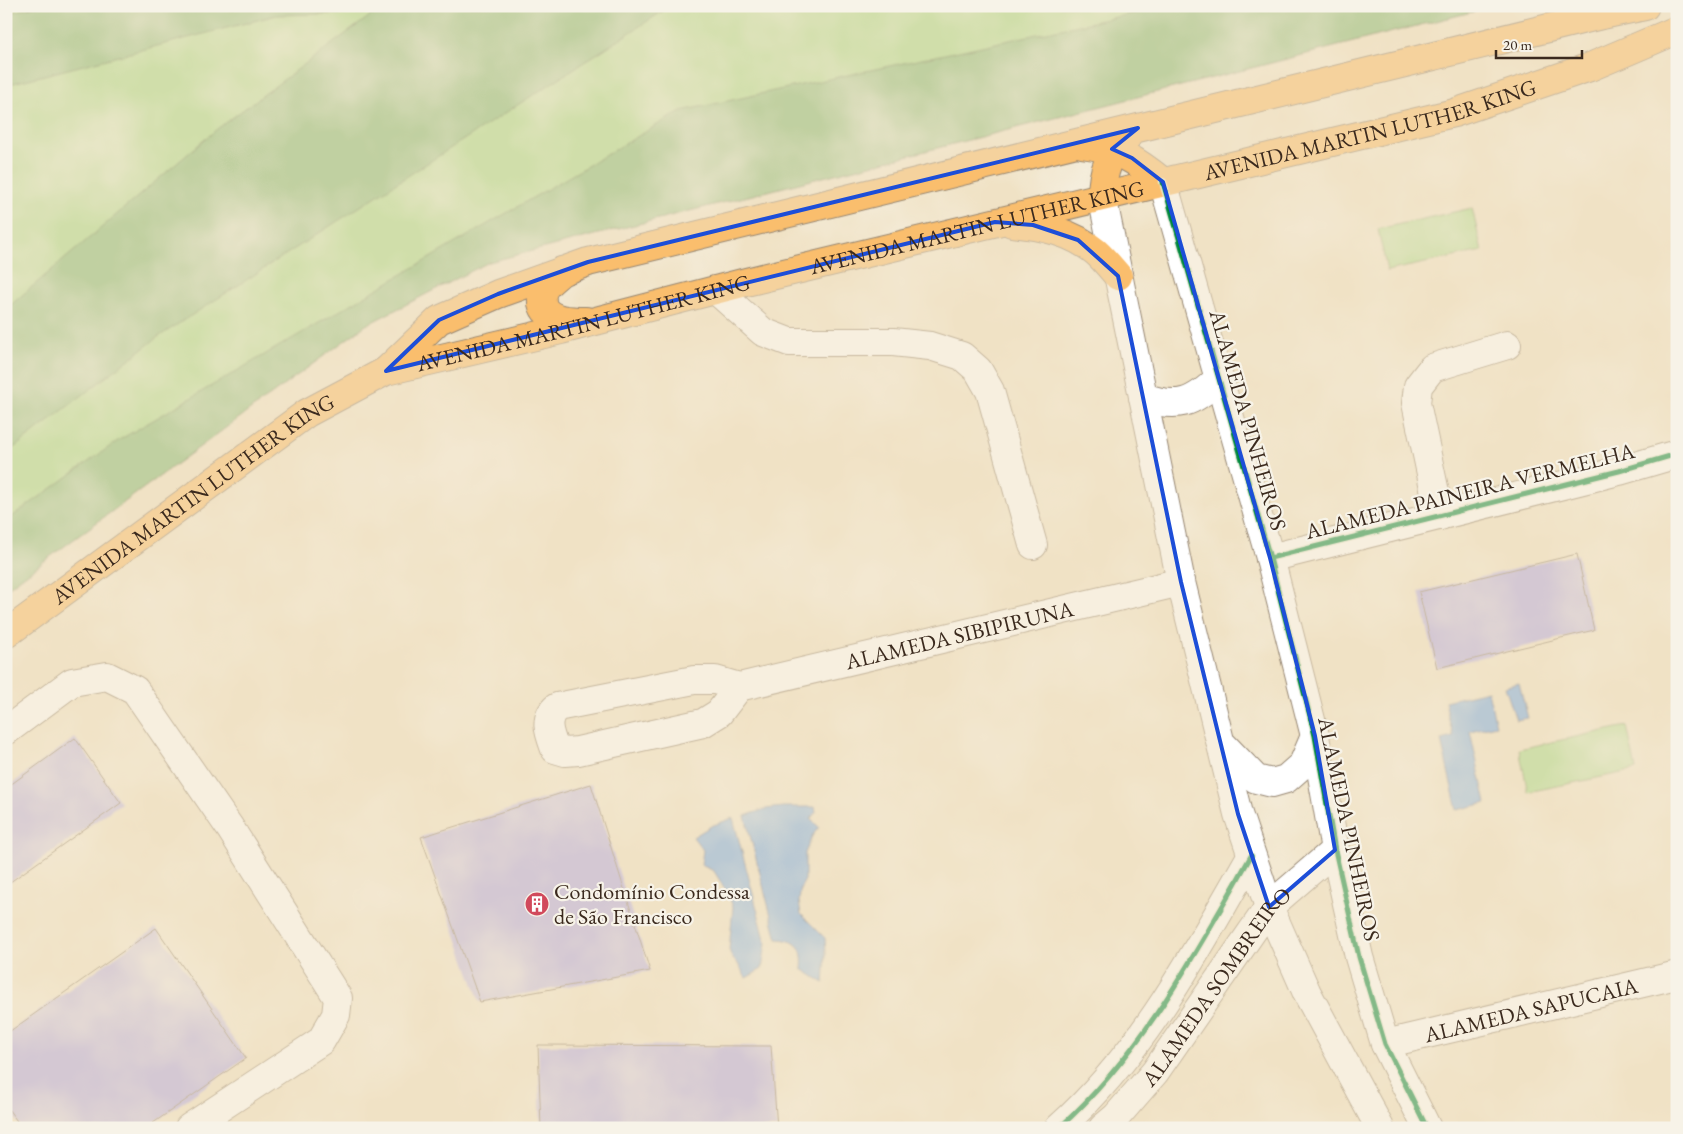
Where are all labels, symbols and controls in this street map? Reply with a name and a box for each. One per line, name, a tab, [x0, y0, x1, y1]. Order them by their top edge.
scale bar	[1496, 28, 1582, 60]
text: 20 m	[1503, 35, 1532, 54]
street label: AVENIDA MARTIN LUTHER KING	[1200, 72, 1540, 187]
street label: AVENIDA MARTIN LUTHER KING	[806, 173, 1147, 281]
street label: AVENIDA MARTIN LUTHER KING	[413, 267, 753, 378]
street label: ALAMEDA PINHEIROS	[1202, 305, 1293, 534]
street label: AVENIDA MARTIN LUTHER KING	[45, 387, 339, 611]
street label: ALAMEDA PAINEIRA VERMELHA	[1301, 436, 1638, 546]
street label: ALAMEDA SIBIPIRUNA	[841, 593, 1077, 676]
street label: ALAMEDA PINHEIROS	[1311, 713, 1387, 944]
place label: Condomínio Condessa de São Francisco	[554, 877, 750, 931]
street label: ALAMEDA SOMBREIRO	[1134, 880, 1297, 1093]
building icon: Condomínio Condessa de São Francisco	[524, 891, 550, 917]
street label: ALAMEDA SAPUCAIA	[1420, 970, 1641, 1049]

